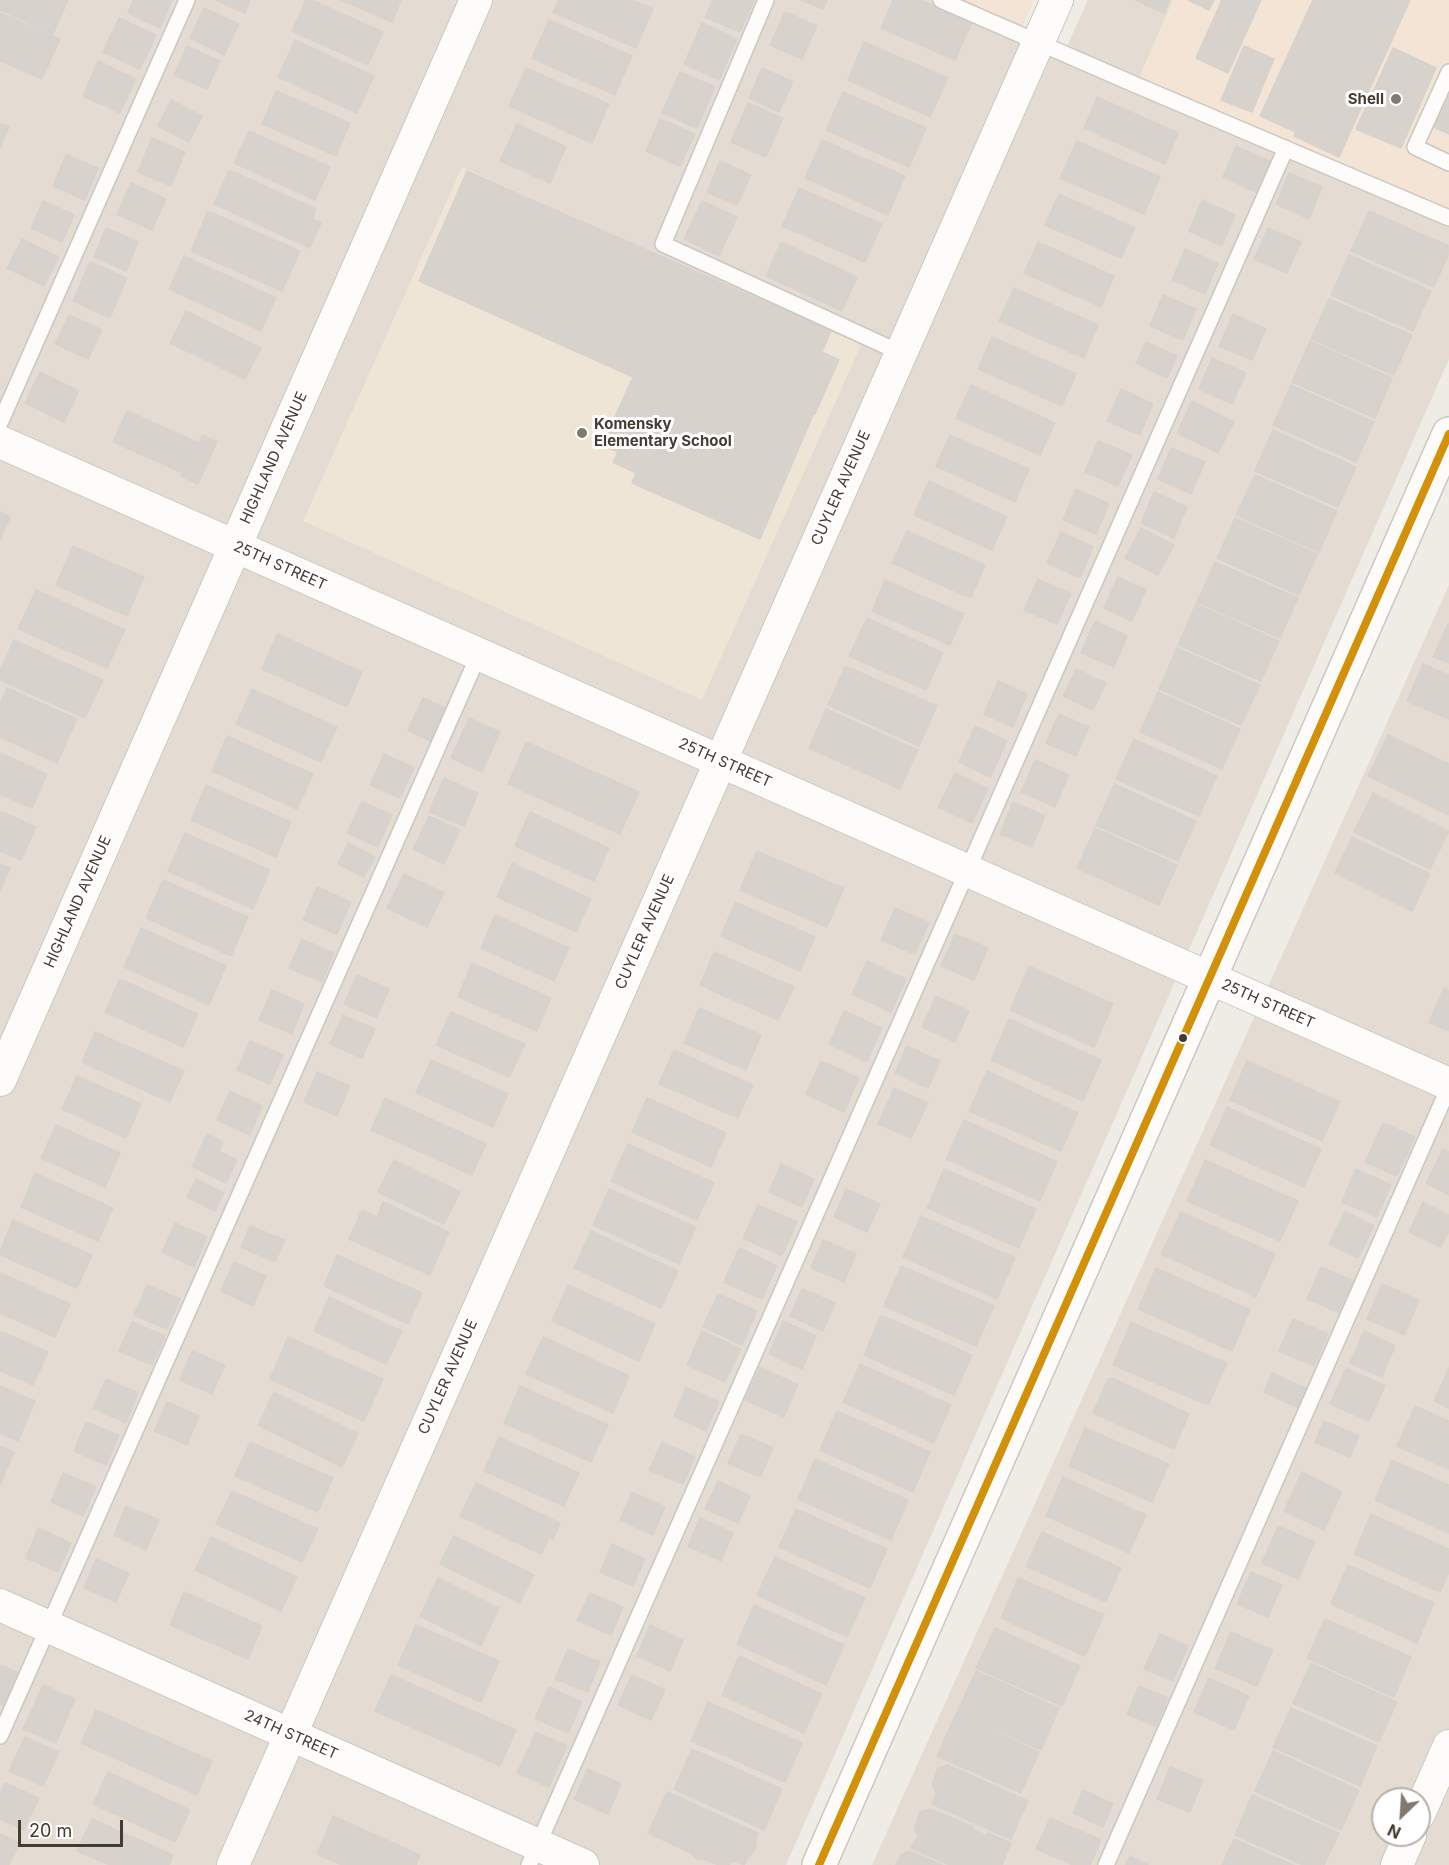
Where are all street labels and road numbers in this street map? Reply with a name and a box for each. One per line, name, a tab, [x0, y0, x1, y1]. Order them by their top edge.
street label: HIGHLAND AVENUE	[237, 389, 311, 527]
street label: CUYLER AVENUE	[808, 428, 874, 548]
street label: 25TH STREET	[231, 537, 329, 595]
street label: 25TH STREET	[676, 734, 774, 792]
street label: HIGHLAND AVENUE	[41, 833, 115, 971]
street label: CUYLER AVENUE	[612, 872, 678, 992]
street label: 25TH STREET	[1219, 975, 1317, 1033]
street label: CUYLER AVENUE	[415, 1317, 481, 1437]
street label: 24TH STREET	[242, 1706, 340, 1764]

